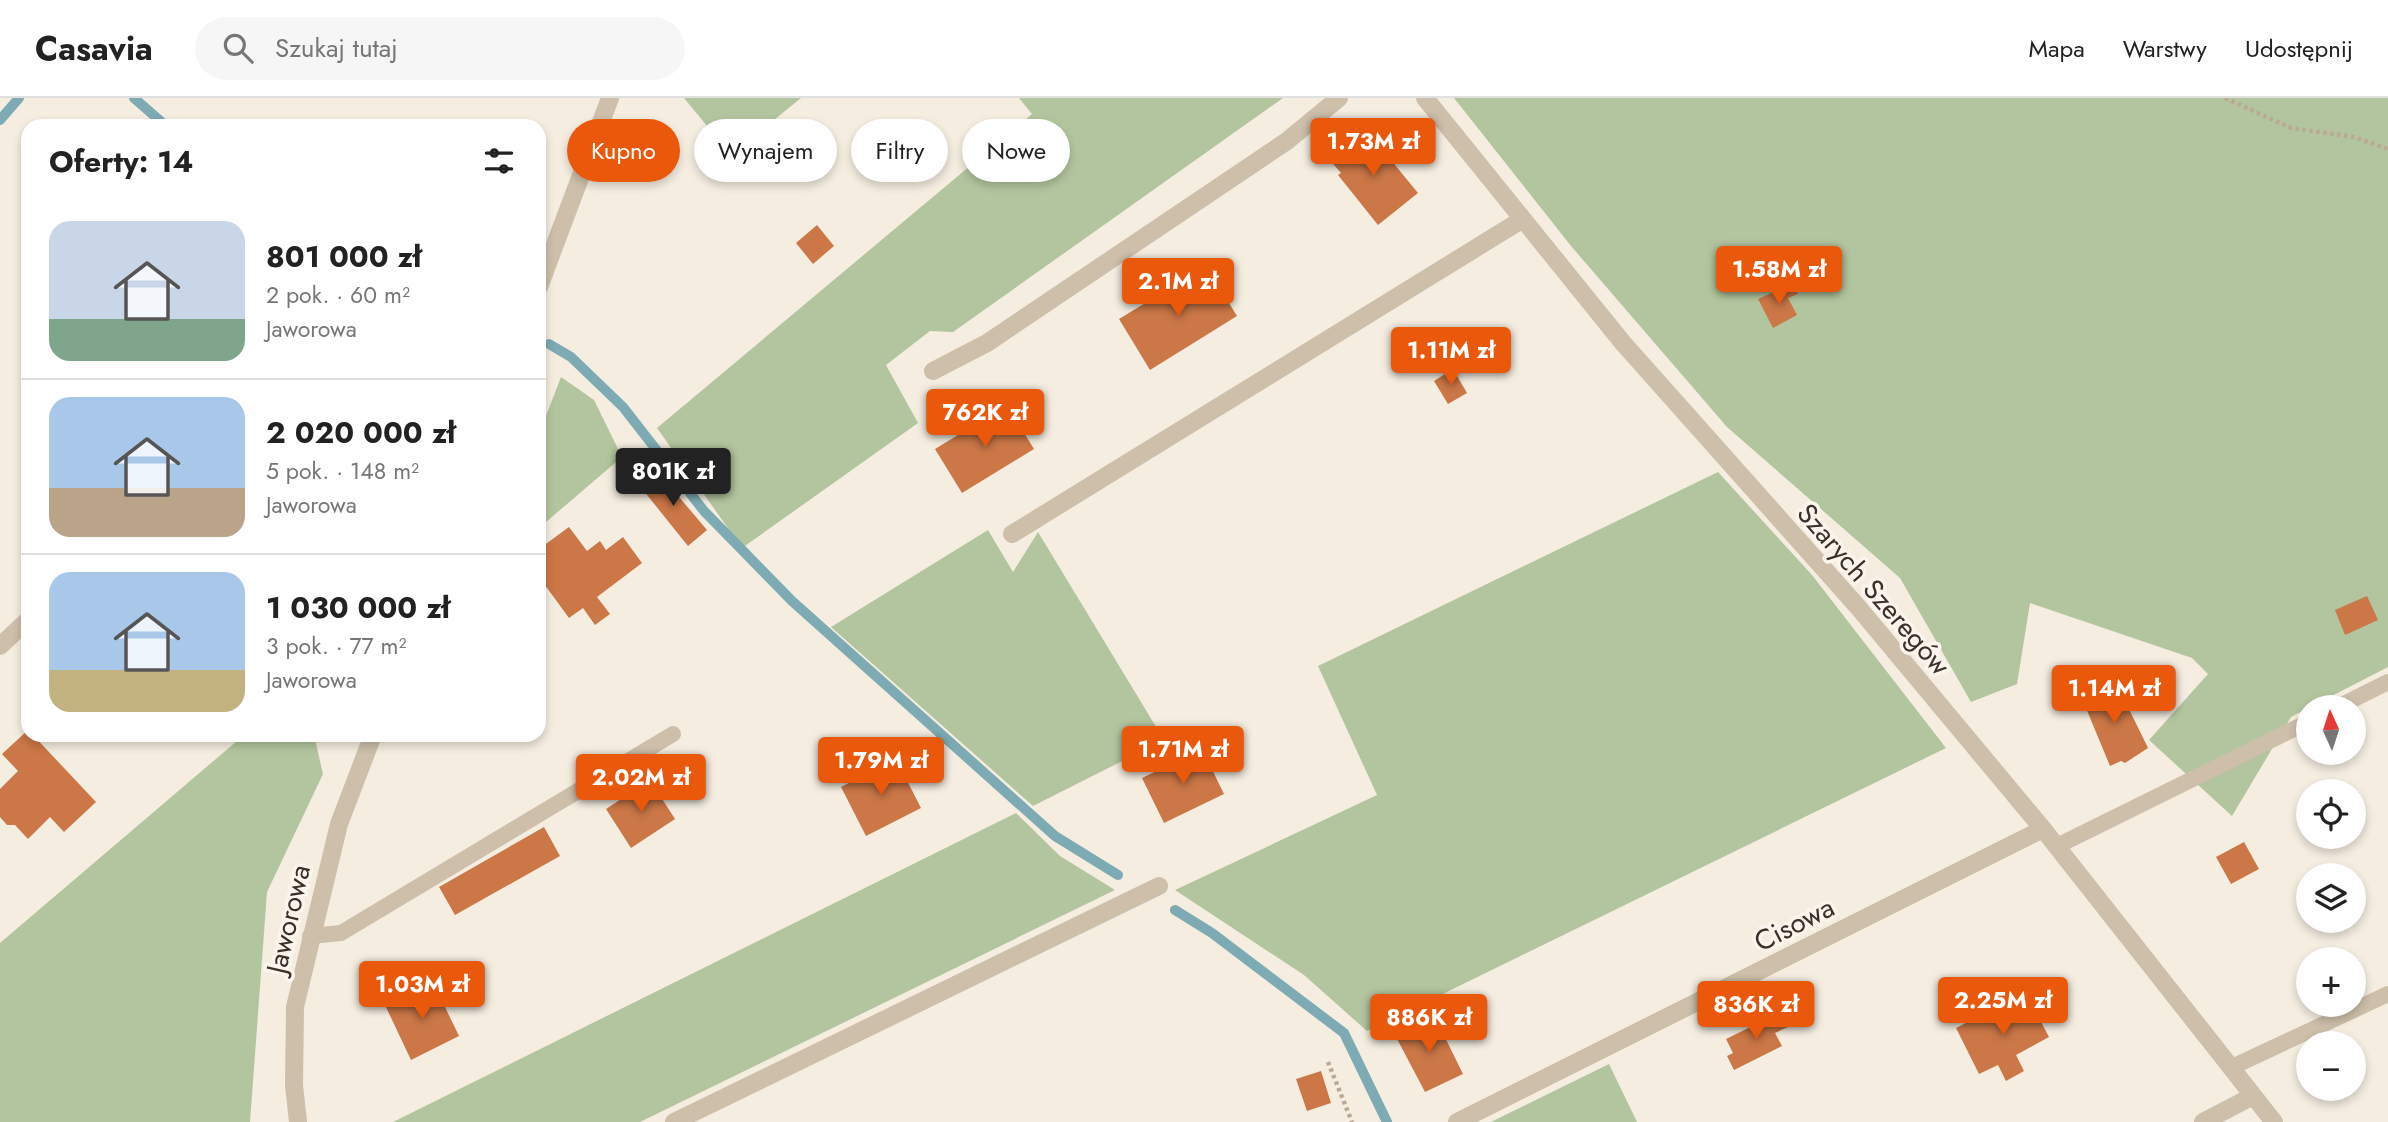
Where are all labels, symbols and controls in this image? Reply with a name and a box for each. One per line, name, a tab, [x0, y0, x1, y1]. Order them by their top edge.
search box	[195, 17, 685, 80]
text: Casavia	[35, 25, 153, 72]
icon: search	[219, 29, 257, 67]
text: Szukaj tutaj	[275, 29, 398, 67]
text: Mapa	[2028, 31, 2085, 66]
text: Warstwy	[2123, 31, 2207, 66]
text: Udostępnij	[2245, 31, 2353, 66]
pin: 1.73M zł	[1301, 118, 1445, 178]
chip: Kupno	[567, 119, 680, 182]
chip: Wynajem	[694, 119, 837, 182]
chip: Filtry	[851, 119, 948, 182]
chip: Nowe	[962, 119, 1070, 182]
text: 1.73M zł	[1327, 124, 1419, 158]
text: Oferty: 14	[49, 140, 194, 183]
icon: filters	[480, 142, 518, 180]
text: 801 000 zł	[266, 235, 421, 278]
pin: 1.58M zł	[1707, 246, 1851, 306]
icon: home	[105, 249, 189, 333]
text: 1.58M zł	[1732, 252, 1826, 286]
pin: 2.1M zł	[1113, 258, 1243, 318]
text: 2.1M zł	[1138, 264, 1218, 298]
text: 2 pok. · 60 m²	[266, 278, 410, 312]
text: Jaworowa	[266, 312, 357, 346]
pin: 1.11M zł	[1379, 328, 1523, 387]
text: 1.11M zł	[1407, 333, 1495, 367]
pin: 762K zł	[920, 390, 1050, 449]
text: 762K zł	[942, 395, 1028, 429]
text: 2 020 000 zł	[266, 411, 455, 454]
icon: home	[105, 425, 189, 509]
pin: 801K zł	[608, 448, 738, 508]
text: 5 pok. · 148 m²	[266, 454, 419, 488]
text: 801K zł	[632, 454, 714, 488]
text: Jaworowa	[266, 488, 357, 522]
street label: Szarych Szeregów	[1787, 494, 1960, 684]
text: 1 030 000 zł	[266, 586, 450, 629]
icon: home	[105, 600, 189, 684]
text: 3 pok. · 77 m²	[266, 629, 406, 663]
text: Jaworowa	[266, 663, 357, 697]
pin: 1.14M zł	[2042, 666, 2186, 725]
text: 1.14M zł	[2068, 671, 2160, 705]
north arrow	[2296, 695, 2366, 765]
map controls	[2296, 695, 2366, 1101]
pin: 1.71M zł	[1111, 726, 1255, 786]
text: 1.71M zł	[1138, 732, 1228, 766]
pin: 1.79M zł	[809, 738, 953, 797]
text: 1.79M zł	[834, 743, 928, 777]
pin: 2.02M zł	[569, 754, 713, 814]
text: 2.02M zł	[592, 760, 690, 794]
button: locate	[2296, 779, 2366, 849]
street label: Jaworowa	[255, 861, 321, 981]
button: layers	[2296, 863, 2366, 933]
street label: Cisowa	[1747, 887, 1841, 962]
button: +	[2296, 947, 2366, 1017]
pin: 1.03M zł	[350, 962, 494, 1021]
text: 1.03M zł	[375, 967, 469, 1001]
pin: 2.25M zł	[1931, 978, 2075, 1037]
pin: 836K zł	[1691, 982, 1821, 1041]
text: 2.25M zł	[1954, 983, 2052, 1017]
text: 836K zł	[1713, 987, 1799, 1021]
pin: 886K zł	[1364, 995, 1494, 1054]
text: 886K zł	[1386, 1000, 1472, 1034]
button: −	[2296, 1031, 2366, 1101]

